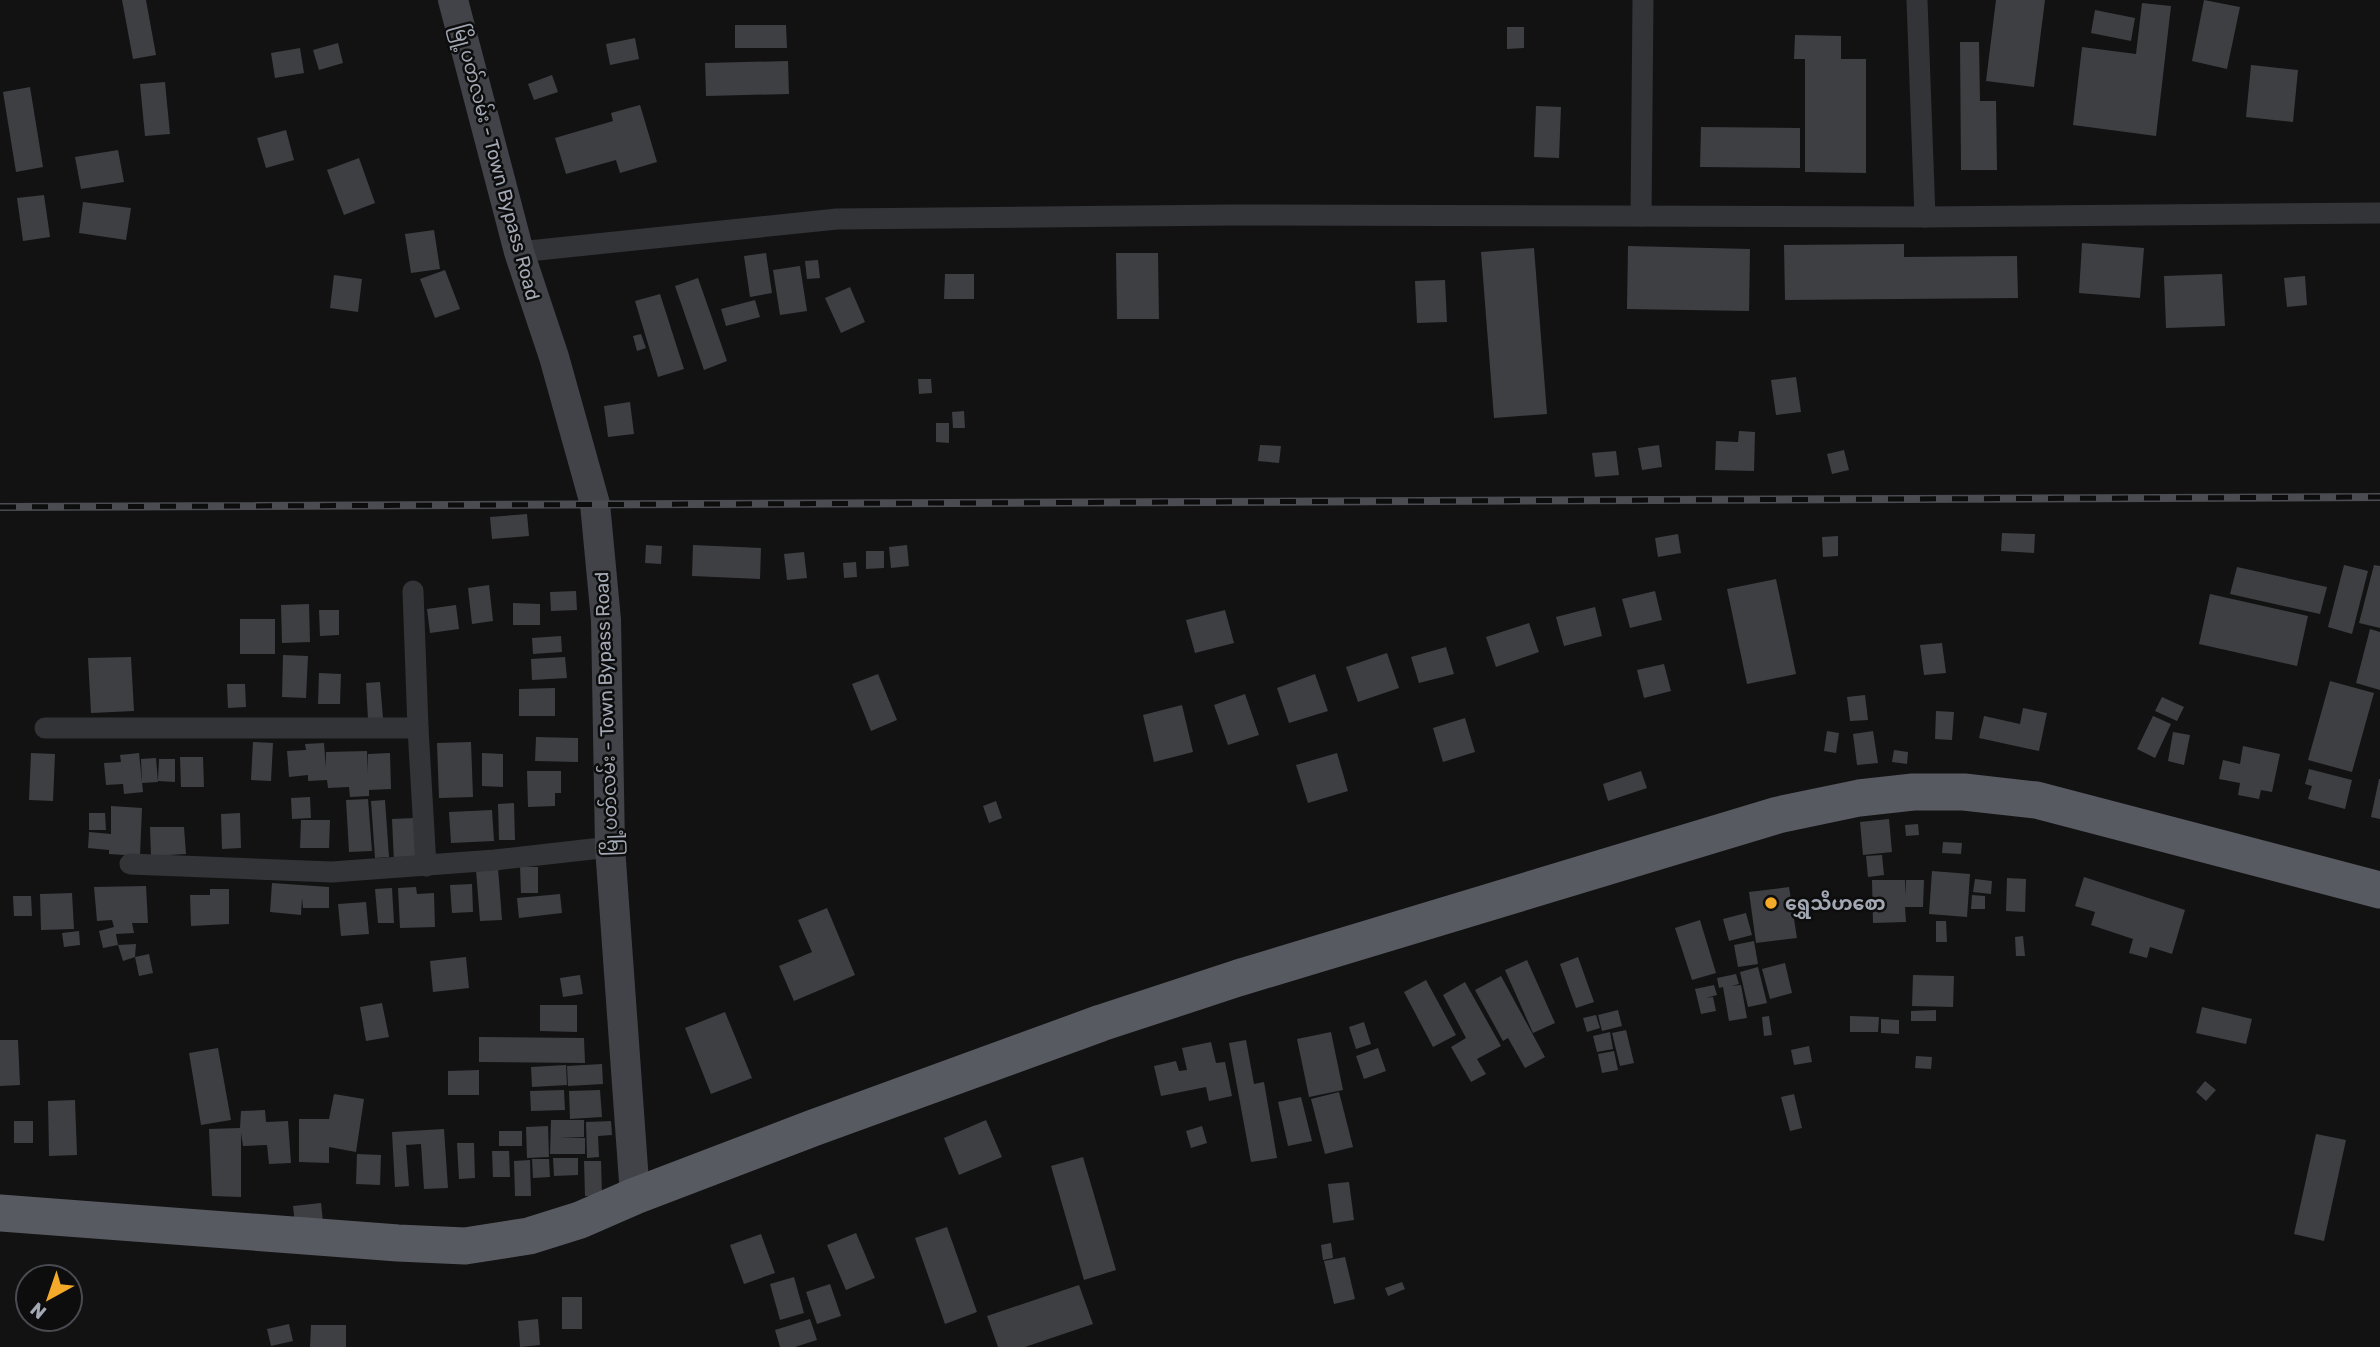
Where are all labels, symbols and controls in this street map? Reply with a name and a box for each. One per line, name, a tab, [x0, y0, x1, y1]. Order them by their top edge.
street label: မြို့ပတ်လမ်း - Town Bypass Road	[445, 21, 547, 304]
street label: မြို့ပတ်လမ်း - Town Bypass Road	[587, 571, 627, 857]
place label: ရွှေသီဟစော	[1785, 890, 1886, 919]
marker: ရွှေသီဟစော	[1763, 895, 1779, 911]
north arrow	[14, 1263, 84, 1333]
text: N	[26, 1297, 51, 1324]

